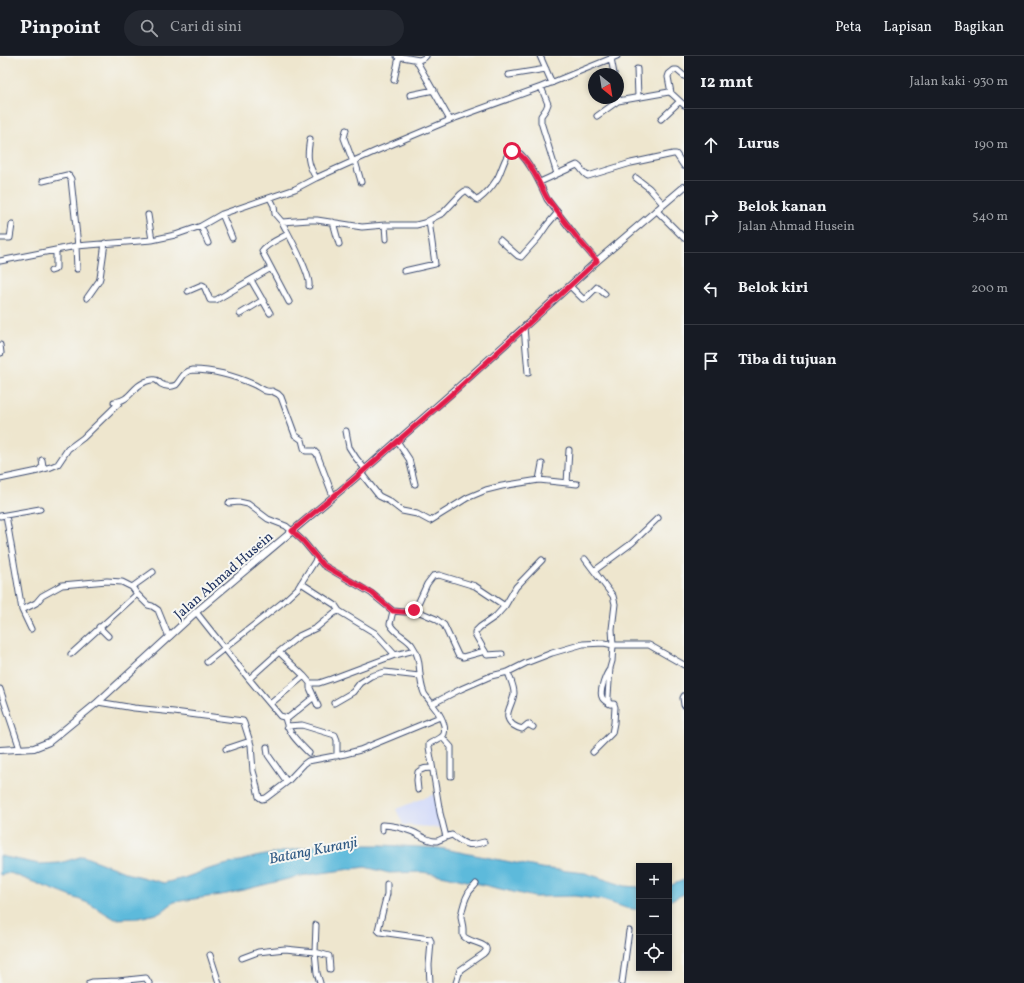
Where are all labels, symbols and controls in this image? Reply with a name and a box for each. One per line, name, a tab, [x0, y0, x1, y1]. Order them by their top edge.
search box	[124, 10, 404, 46]
text: Pinpoint	[20, 15, 100, 41]
icon: search	[138, 17, 160, 39]
text: Cari di sini	[170, 17, 242, 38]
text: Peta	[835, 18, 862, 37]
text: Lapisan	[884, 18, 932, 37]
text: Bagikan	[954, 18, 1004, 37]
north arrow	[588, 68, 624, 104]
text: 12 mnt	[700, 71, 753, 94]
text: Jalan kaki · 930 m	[909, 73, 1008, 91]
icon: ahead	[700, 134, 722, 156]
text: Lurus	[738, 134, 779, 155]
text: 190 m	[974, 136, 1008, 154]
route start	[503, 142, 521, 160]
text: Belok kanan	[738, 197, 827, 218]
icon: right	[700, 206, 722, 228]
text: 540 m	[972, 208, 1008, 226]
text: Jalan Ahmad Husein	[738, 218, 855, 236]
icon: left	[700, 278, 722, 300]
text: Belok kiri	[738, 278, 808, 299]
text: 200 m	[971, 280, 1008, 298]
icon: arrive	[700, 350, 722, 372]
text: Tiba di tujuan	[738, 350, 837, 371]
street label: Jalan Ahmad Husein	[170, 528, 278, 625]
route end	[405, 601, 423, 619]
water label: Batang Kuranji	[267, 833, 360, 870]
map controls	[636, 863, 672, 971]
button: +	[636, 863, 672, 899]
button: −	[636, 899, 672, 935]
button: locate	[636, 935, 672, 971]

